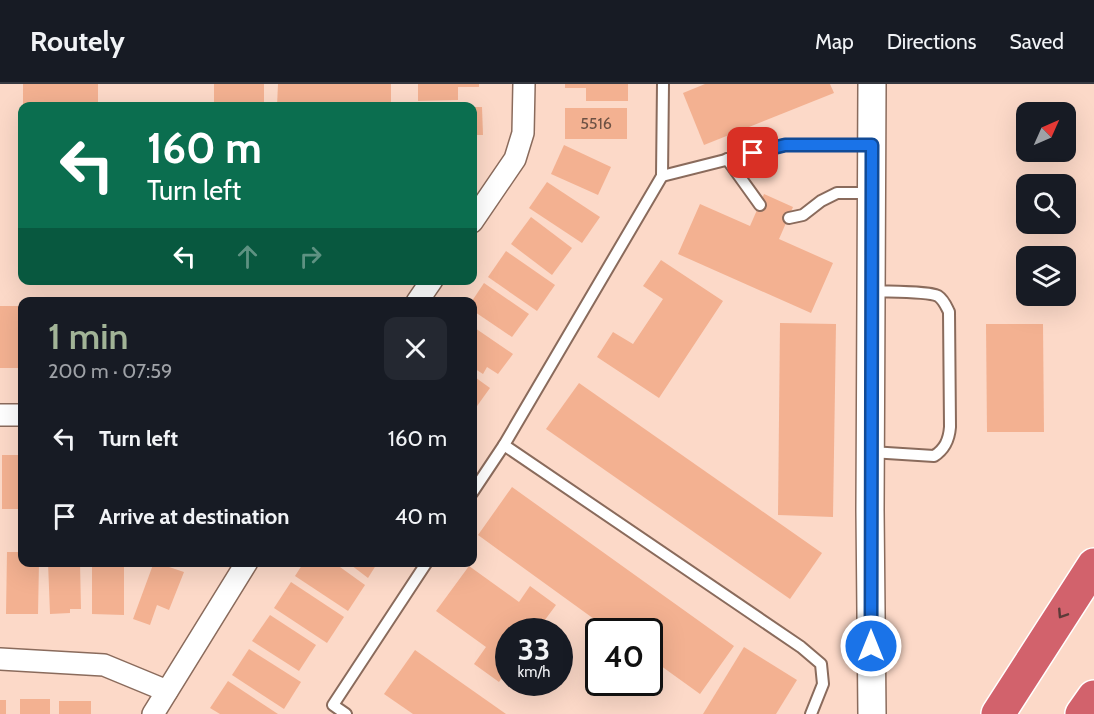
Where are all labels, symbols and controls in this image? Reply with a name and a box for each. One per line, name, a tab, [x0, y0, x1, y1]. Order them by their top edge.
text: Routely	[30, 24, 125, 58]
text: Map	[815, 29, 854, 54]
text: Directions	[887, 29, 976, 54]
text: Saved	[1009, 29, 1064, 54]
north arrow	[1016, 102, 1076, 162]
map controls	[1016, 102, 1076, 306]
house number: 5516	[580, 114, 612, 133]
text: 160 m	[147, 122, 262, 174]
icon: left	[48, 126, 126, 204]
pin	[727, 127, 778, 178]
icon: arrive	[736, 136, 769, 169]
text: Turn left	[147, 174, 241, 207]
button: search	[1016, 174, 1076, 234]
icon: left	[168, 240, 201, 273]
icon: ahead	[231, 240, 264, 273]
icon: right	[294, 240, 327, 273]
button: layers	[1016, 246, 1076, 306]
text: 1 min	[48, 314, 128, 358]
button: close	[384, 317, 447, 380]
text: 200 m · 07:59	[48, 359, 172, 383]
icon: left	[48, 422, 81, 455]
text: Turn left	[99, 425, 178, 452]
text: 160 m	[388, 425, 447, 452]
icon: arrive	[48, 500, 81, 533]
text: Arrive at destination	[99, 503, 289, 530]
text: 40 m	[395, 503, 447, 530]
one-way arrow	[1058, 608, 1070, 618]
position arrow	[839, 614, 903, 678]
speed limit sign: 40	[585, 618, 663, 696]
text: 33	[518, 631, 550, 668]
text: km/h	[518, 663, 550, 681]

